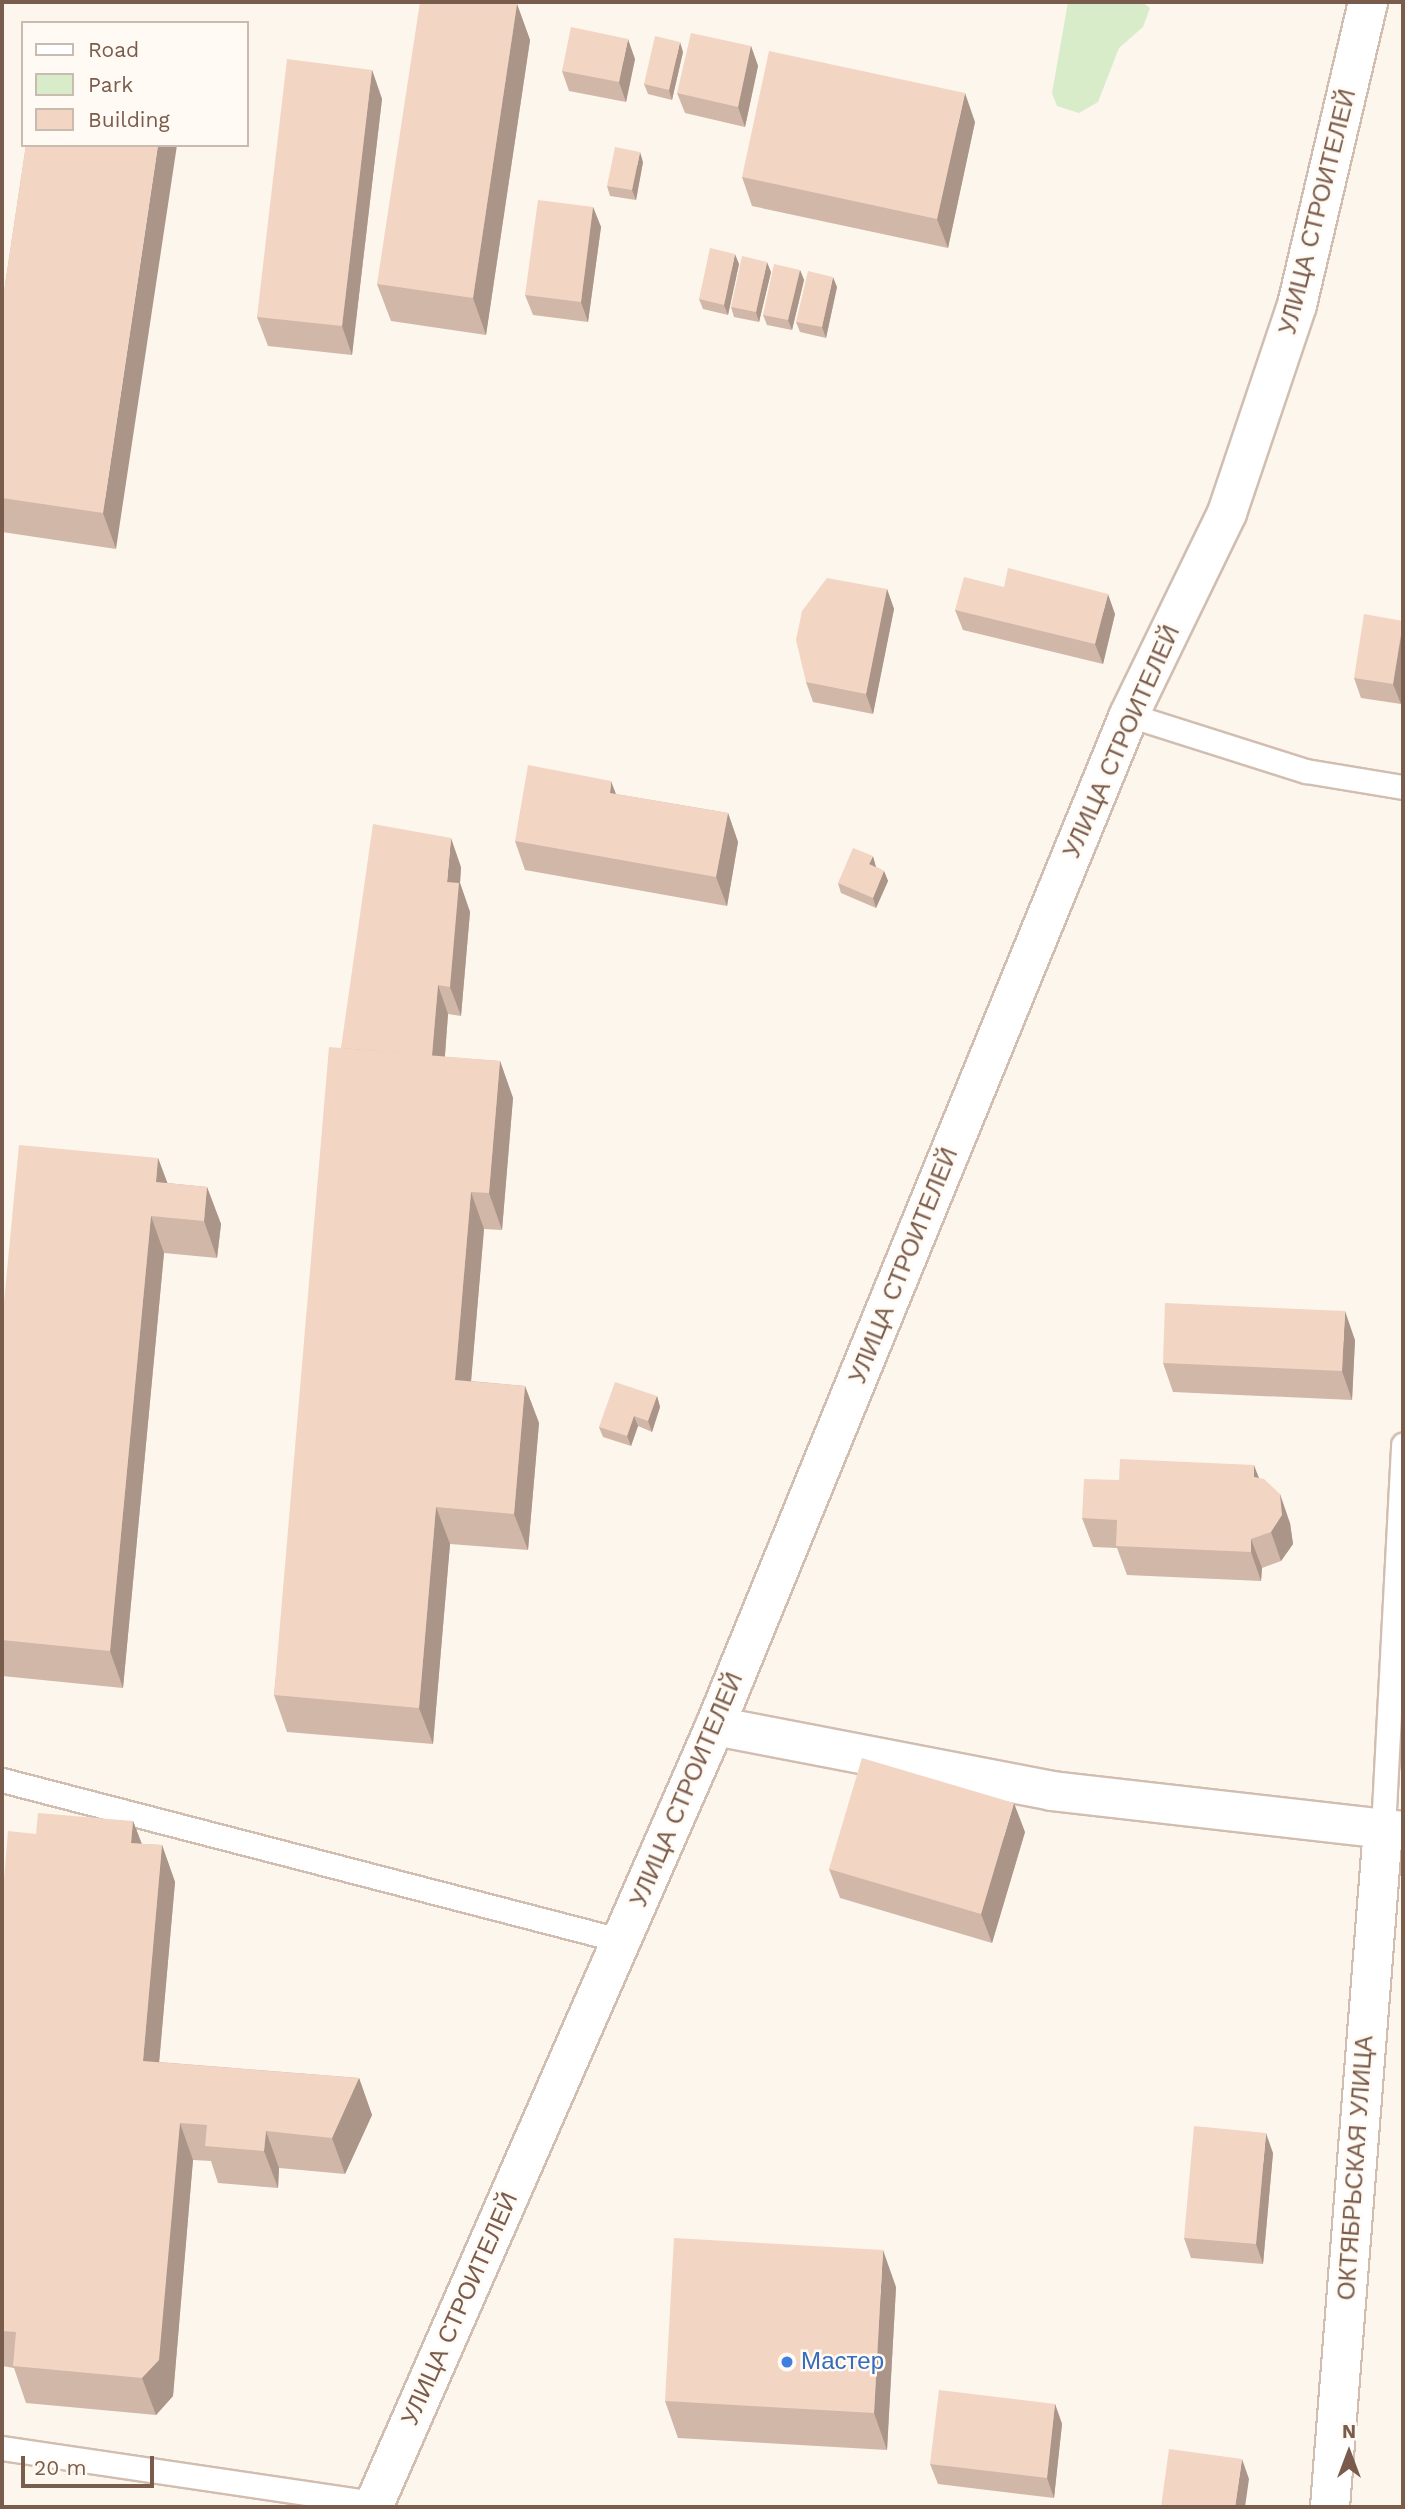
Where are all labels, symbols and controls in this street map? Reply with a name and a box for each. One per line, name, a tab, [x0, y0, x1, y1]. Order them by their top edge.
legend	[21, 21, 248, 147]
text: Road	[88, 37, 139, 62]
text: Park	[88, 72, 133, 97]
street label: УЛИЦА СТРОИТЕЛЕЙ	[1274, 86, 1362, 338]
text: Building	[88, 107, 170, 132]
street label: УЛИЦА СТРОИТЕЛЕЙ	[1058, 621, 1186, 863]
street label: УЛИЦА СТРОИТЕЛЕЙ	[844, 1144, 964, 1388]
street label: УЛИЦА СТРОИТЕЛЕЙ	[625, 1669, 749, 1911]
street label: ОКТЯБРЬСКАЯ УЛИЦА	[1332, 2035, 1380, 2301]
street label: УЛИЦА СТРОИТЕЛЕЙ	[396, 2188, 524, 2430]
place label: Мастер	[801, 2348, 884, 2376]
marker: Мастер	[779, 2354, 795, 2370]
north arrow	[1314, 2418, 1384, 2488]
text: N	[1342, 2420, 1356, 2443]
scale bar	[24, 2442, 158, 2486]
text: 20 m	[34, 2455, 86, 2480]

